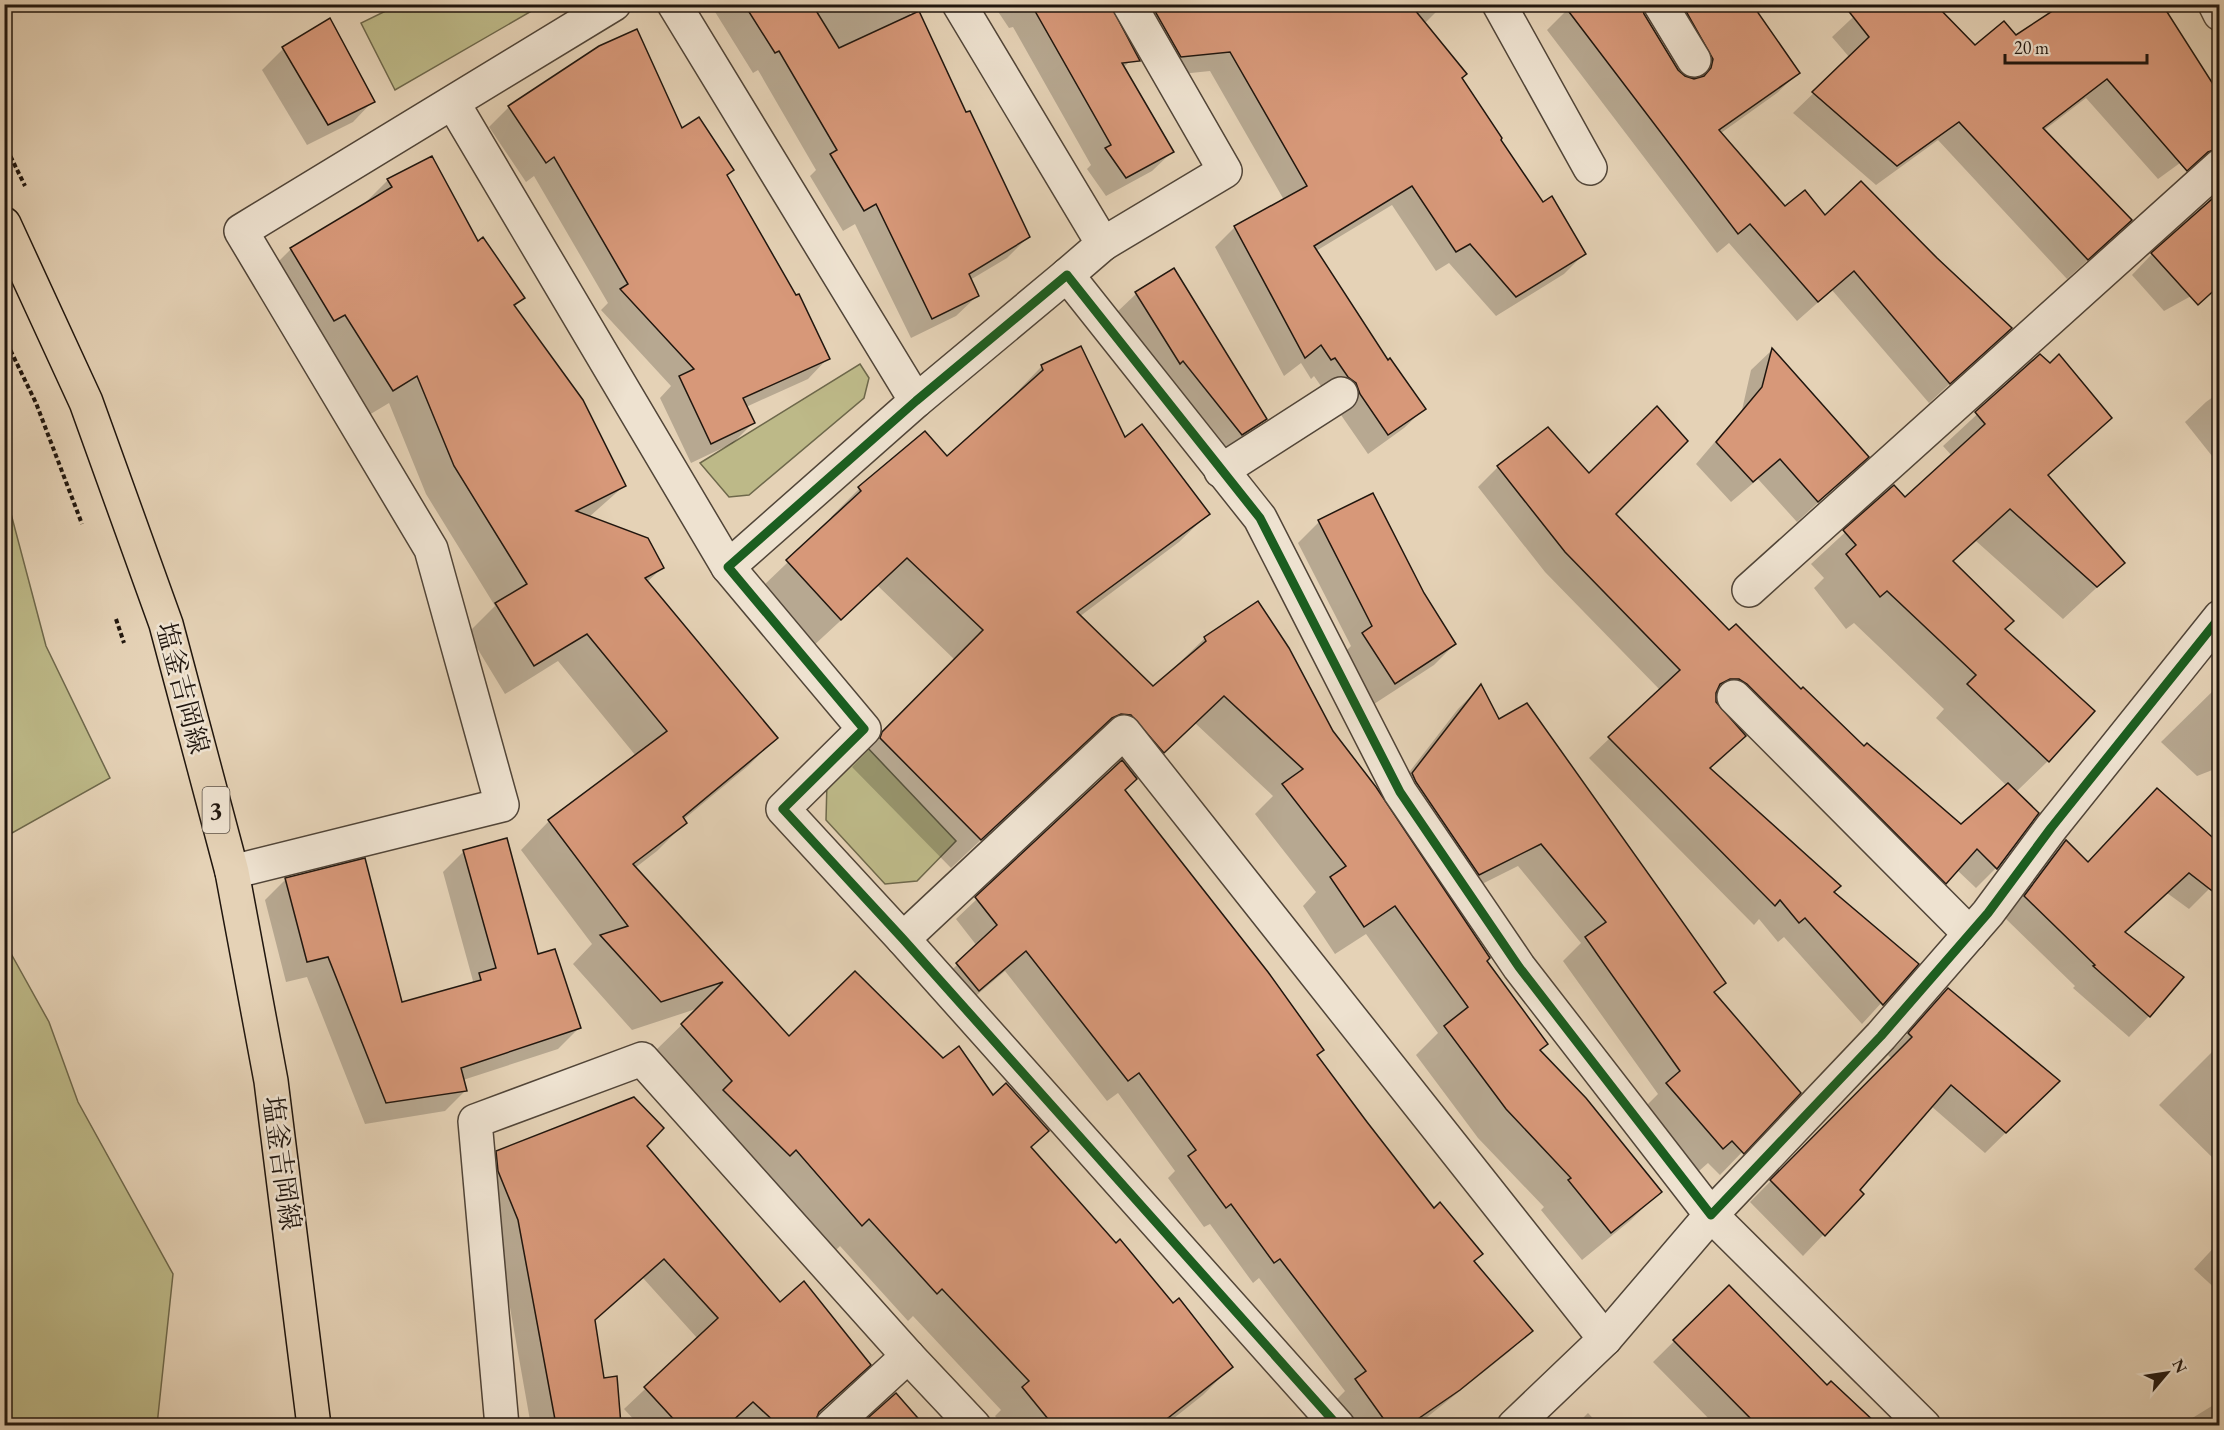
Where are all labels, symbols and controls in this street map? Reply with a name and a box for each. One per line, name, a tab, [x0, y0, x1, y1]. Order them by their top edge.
scale bar	[2005, 27, 2148, 65]
text: 20 m	[2014, 36, 2049, 59]
street label: 塩釜吉岡線	[149, 618, 217, 758]
road number: 3	[202, 787, 230, 833]
street label: 塩釜吉岡線	[255, 1094, 309, 1232]
north arrow	[2137, 1343, 2197, 1403]
text: N	[2167, 1355, 2192, 1377]

